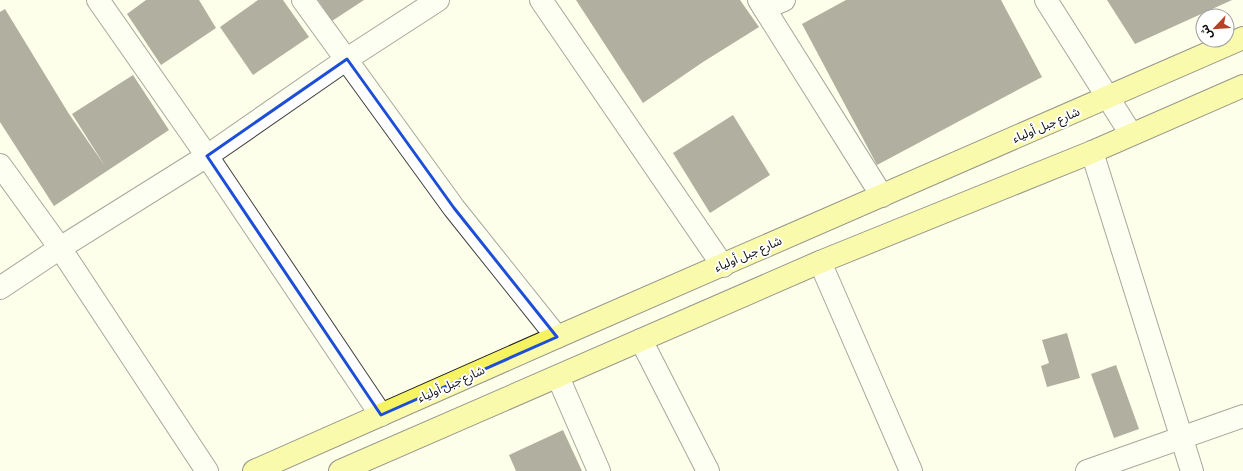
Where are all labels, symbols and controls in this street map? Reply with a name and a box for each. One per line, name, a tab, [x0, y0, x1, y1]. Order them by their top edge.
north arrow	[1195, 8, 1235, 48]
text: ش	[1197, 22, 1215, 42]
street label: شارع جبل أولياء	[1010, 104, 1083, 147]
street label: شارع جبل أولياء	[712, 233, 785, 276]
street label: شارع جبل أولياء	[415, 362, 488, 407]

